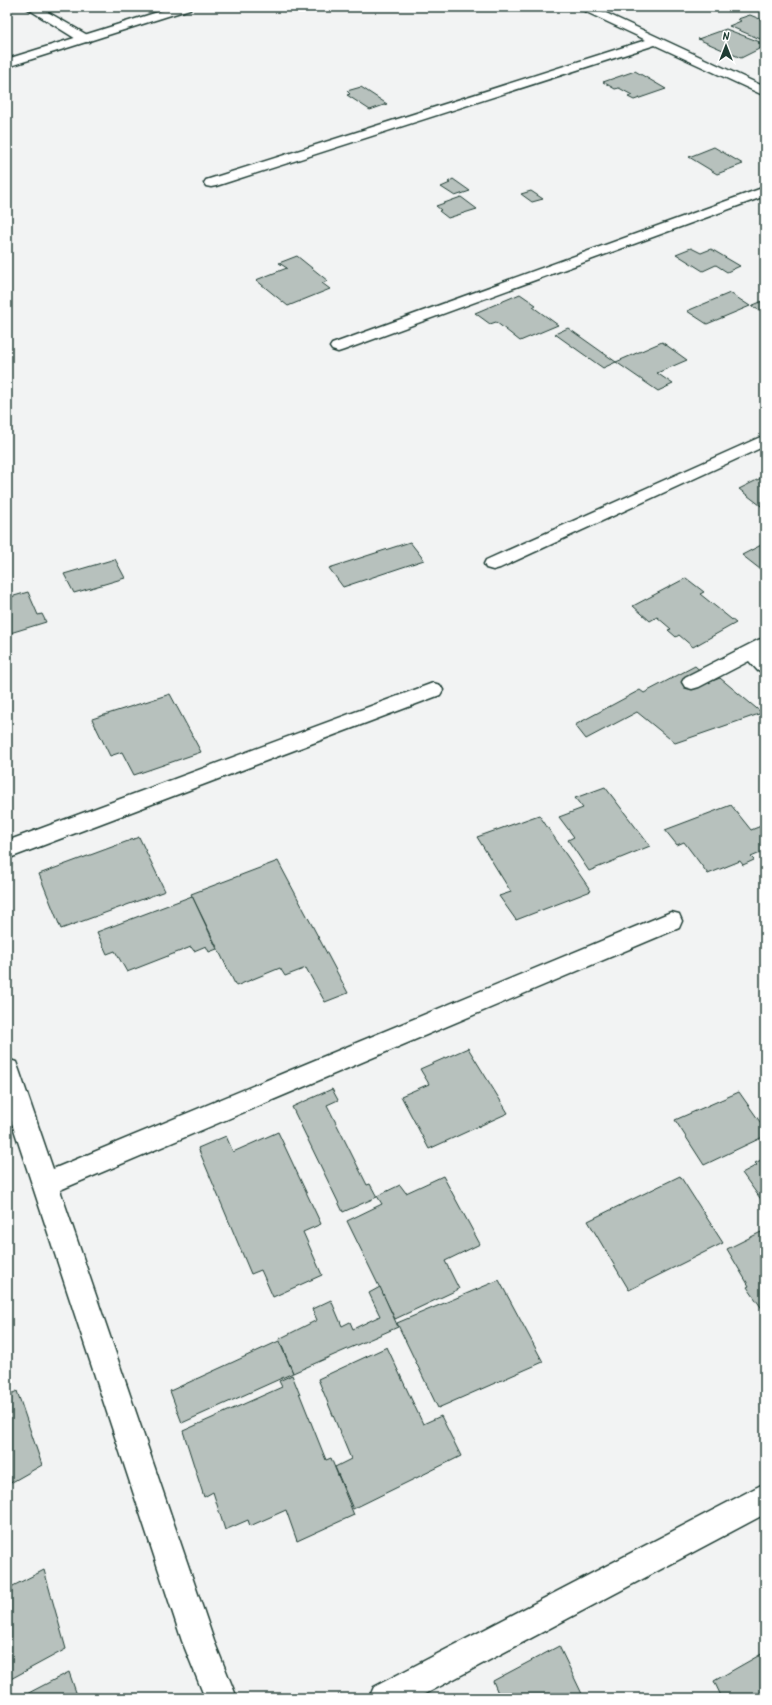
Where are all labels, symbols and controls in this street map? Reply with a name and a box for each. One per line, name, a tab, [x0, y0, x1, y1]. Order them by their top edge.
north arrow	[706, 26, 746, 66]
text: N	[723, 28, 730, 46]

